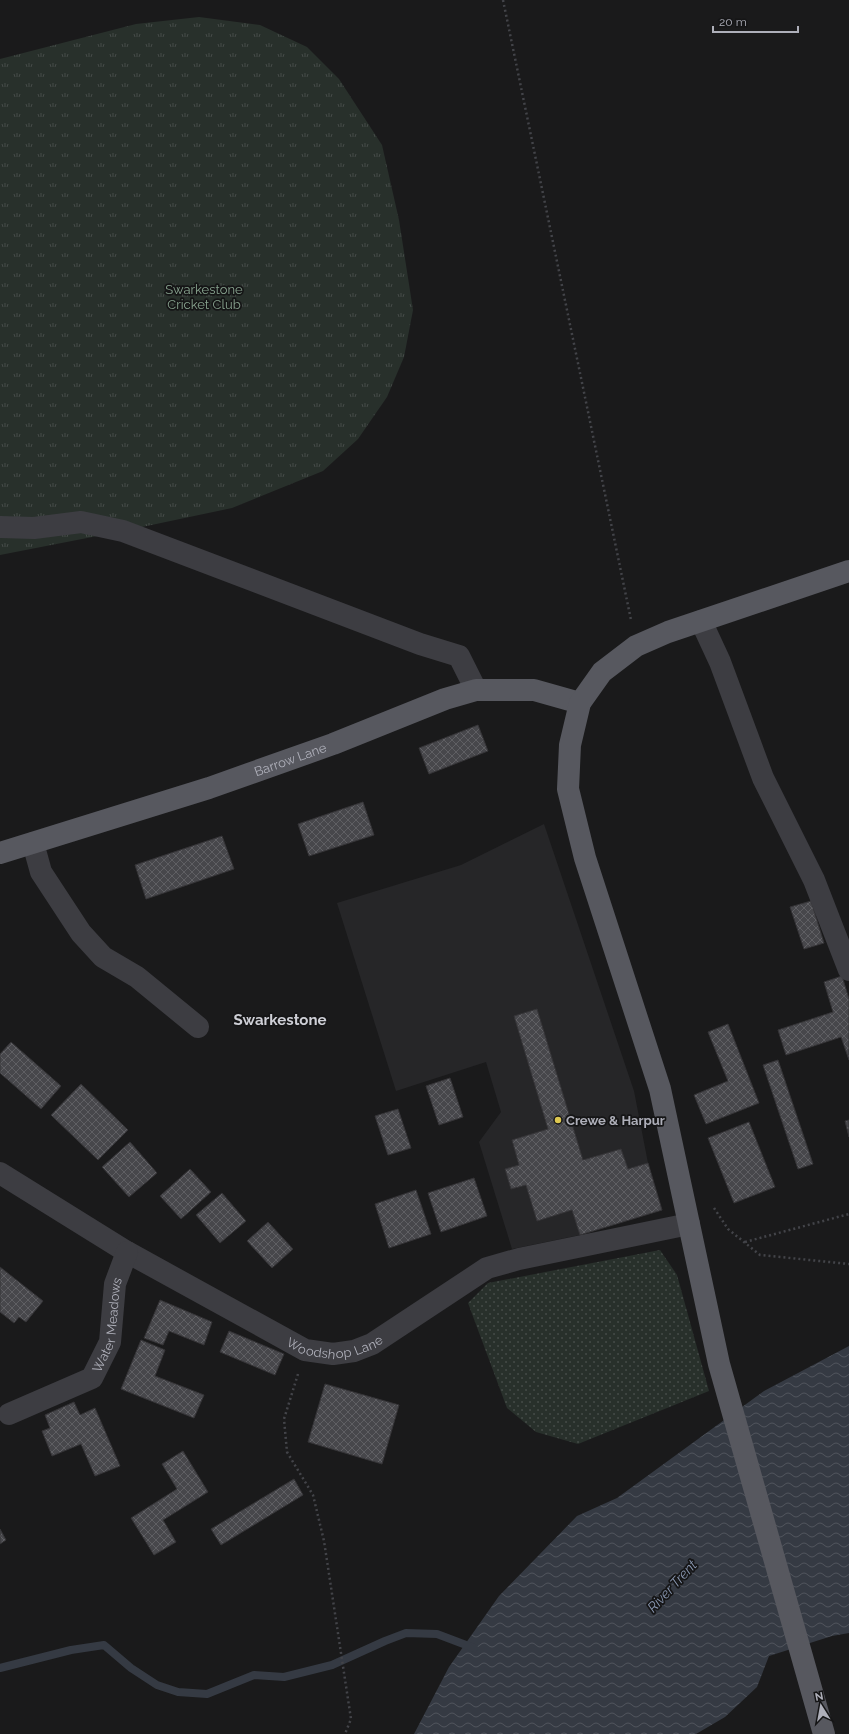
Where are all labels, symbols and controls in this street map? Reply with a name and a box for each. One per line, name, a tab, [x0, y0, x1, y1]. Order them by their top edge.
scale bar	[713, 8, 798, 34]
text: 20 m	[719, 15, 747, 29]
park label: Swarkestone Cricket Club	[165, 282, 243, 312]
street label: Barrow Lane	[252, 739, 329, 779]
district label: Swarkestone	[234, 1011, 326, 1029]
place label: Crewe & Harpur	[566, 1113, 665, 1128]
marker: Crewe & Harpur	[553, 1115, 563, 1125]
street label: Water Meadows	[89, 1275, 124, 1375]
street label: Woodshop Lane	[284, 1331, 386, 1362]
water label: River Trent	[644, 1556, 700, 1615]
north arrow	[801, 1686, 841, 1726]
text: N	[814, 1689, 825, 1704]

